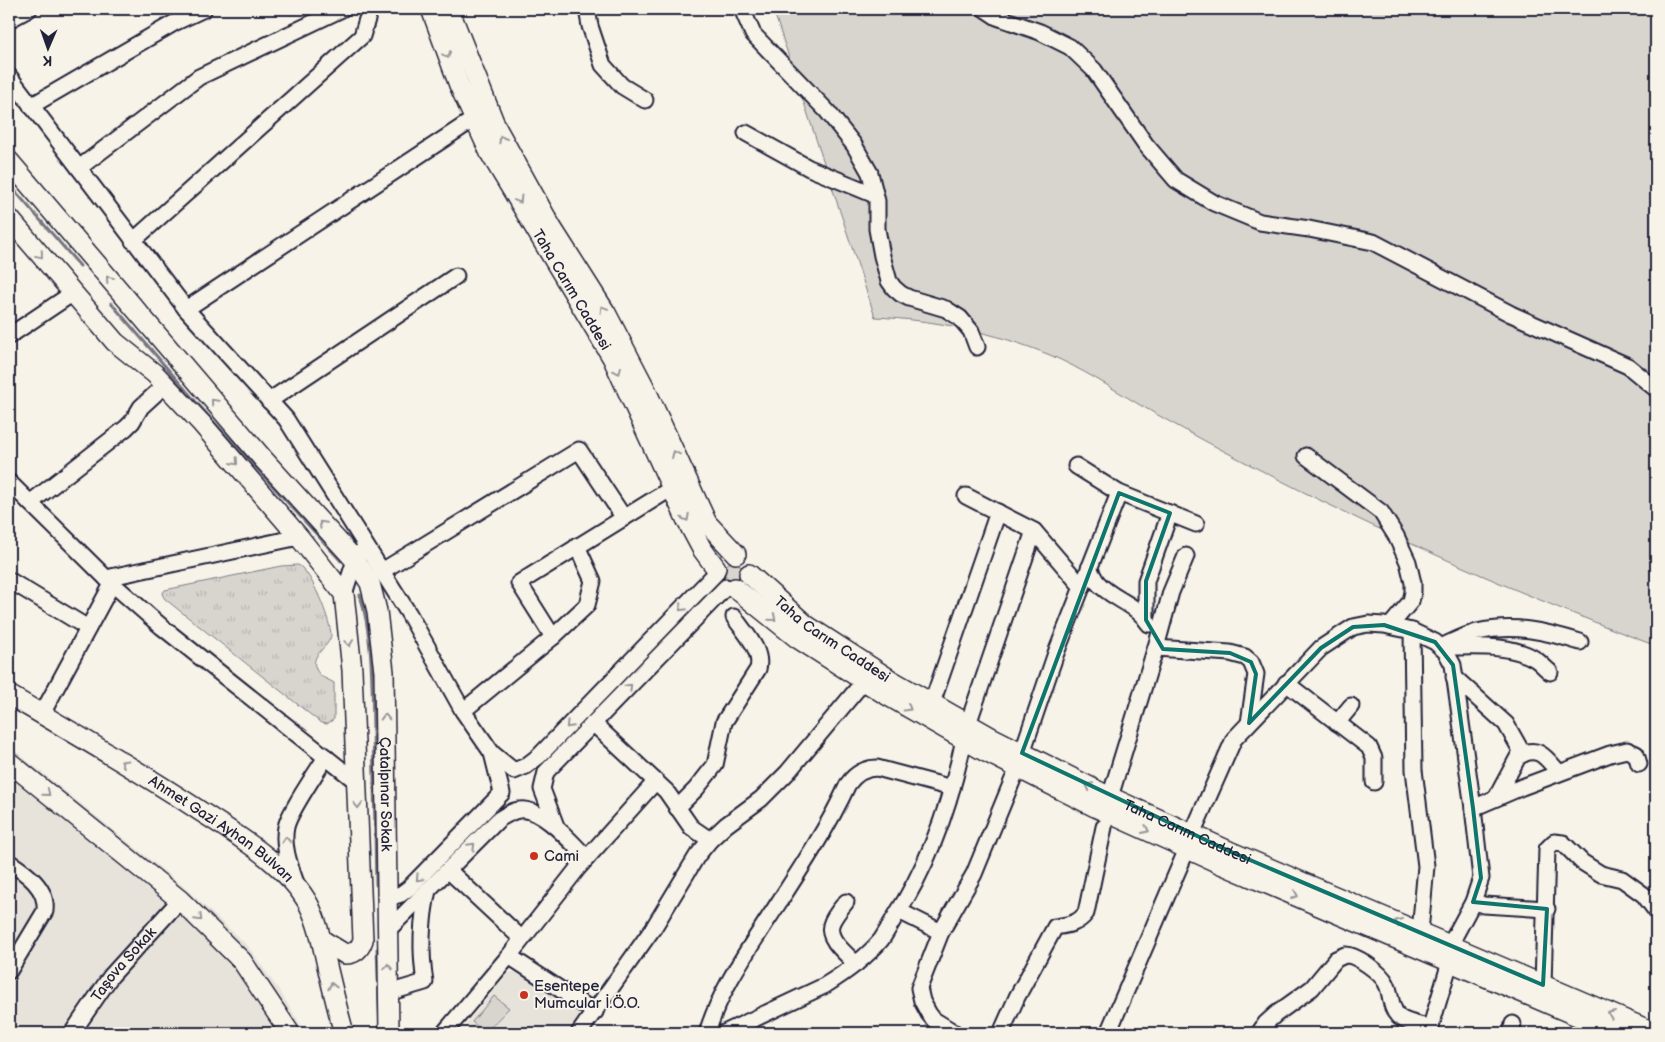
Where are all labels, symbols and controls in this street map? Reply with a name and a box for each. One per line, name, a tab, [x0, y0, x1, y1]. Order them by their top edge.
north arrow	[22, 22, 72, 72]
one-way arrow	[441, 50, 451, 59]
text: K	[42, 52, 53, 69]
one-way arrow	[499, 135, 509, 144]
one-way arrow	[512, 195, 522, 204]
street label: Taha Carım Caddesi	[528, 226, 615, 354]
one-way arrow	[35, 249, 44, 258]
one-way arrow	[105, 275, 114, 284]
one-way arrow	[600, 305, 609, 314]
one-way arrow	[612, 366, 623, 375]
one-way arrow	[211, 399, 220, 408]
one-way arrow	[671, 450, 682, 459]
one-way arrow	[229, 457, 238, 466]
one-way arrow	[680, 513, 690, 522]
one-way arrow	[319, 520, 328, 529]
street label: Taha Carım Caddesi	[770, 592, 893, 687]
one-way arrow	[679, 602, 688, 611]
one-way arrow	[767, 613, 776, 622]
one-way arrow	[343, 639, 354, 647]
one-way arrow	[623, 683, 632, 692]
one-way arrow	[903, 701, 912, 711]
one-way arrow	[380, 713, 390, 720]
one-way arrow	[566, 719, 575, 728]
street label: Çatalpınar Sokak	[375, 737, 395, 852]
one-way arrow	[120, 759, 129, 769]
street label: Ahmet Gazi Ayhan Bulvarı	[145, 771, 298, 887]
one-way arrow	[1085, 782, 1094, 792]
one-way arrow	[41, 787, 50, 795]
street label: Taha Carım Caddesi	[1120, 795, 1254, 869]
one-way arrow	[353, 801, 364, 809]
one-way arrow	[1141, 824, 1150, 834]
one-way arrow	[280, 836, 291, 844]
one-way arrow	[466, 843, 475, 852]
place label: Cami	[544, 847, 579, 866]
marker: Cami	[528, 850, 540, 862]
one-way arrow	[416, 872, 425, 881]
one-way arrow	[1290, 889, 1299, 900]
one-way arrow	[193, 913, 202, 922]
one-way arrow	[1394, 918, 1403, 929]
street label: Taşova Sokak	[87, 923, 161, 1006]
one-way arrow	[383, 963, 393, 970]
place label: Esentepe Mumcular İ.Ö.O.	[534, 977, 640, 1013]
one-way arrow	[327, 981, 338, 990]
marker: Esentepe Mumcular İ.Ö.O.	[518, 989, 530, 1001]
one-way arrow	[1607, 1010, 1616, 1020]

